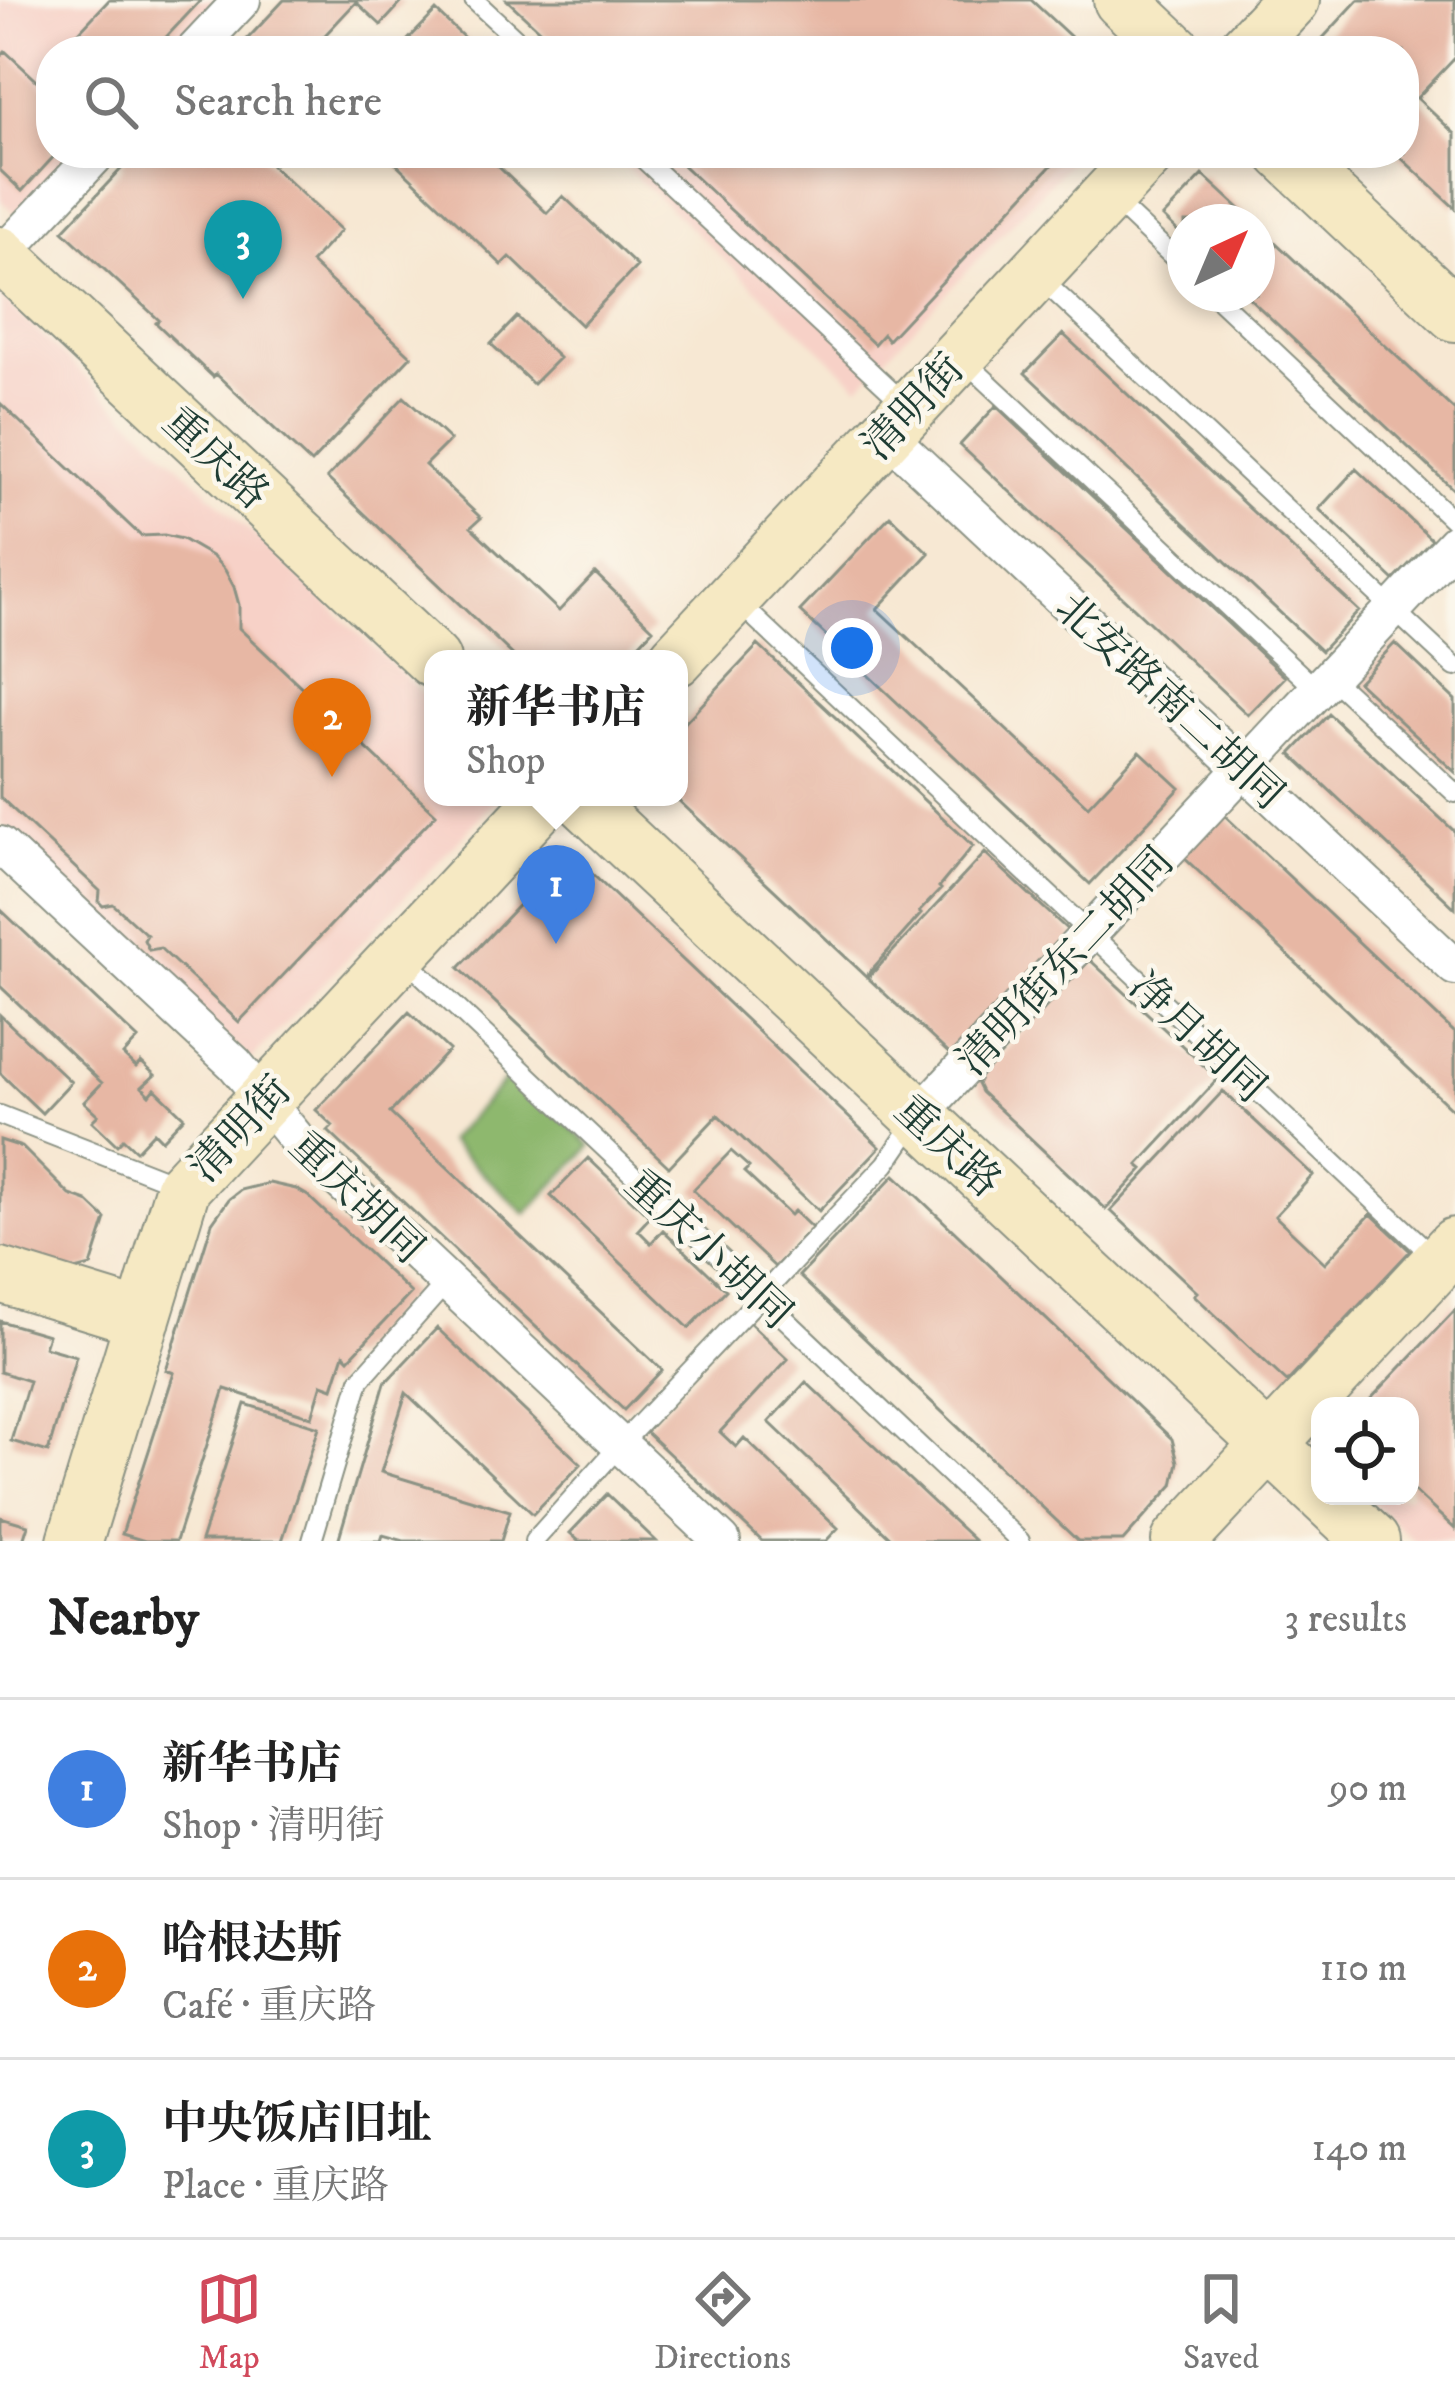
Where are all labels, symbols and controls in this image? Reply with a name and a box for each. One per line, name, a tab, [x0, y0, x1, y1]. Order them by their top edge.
search box	[36, 36, 1419, 168]
icon: search	[78, 69, 144, 135]
text: Search here	[174, 74, 382, 130]
pin: 3	[204, 200, 282, 299]
north arrow	[1167, 204, 1275, 312]
street label: 清明街	[852, 344, 976, 472]
street label: 重庆路	[151, 397, 279, 521]
street label: 北安路南二胡同	[1044, 583, 1294, 821]
your location	[822, 618, 882, 678]
popup	[424, 650, 688, 806]
pin: 2	[293, 678, 371, 777]
text: 新华书店	[466, 681, 646, 737]
text: Shop	[466, 737, 545, 786]
street label: 清明街东二胡同	[947, 837, 1185, 1087]
pin: 1	[517, 845, 595, 944]
street label: 净月胡同	[1118, 962, 1276, 1115]
street label: 清明街	[179, 1066, 303, 1194]
street label: 重庆路	[883, 1085, 1011, 1209]
street label: 重庆胡同	[277, 1121, 434, 1275]
street label: 重庆小胡同	[613, 1160, 802, 1341]
map controls	[1311, 1397, 1419, 1505]
button: locate	[1311, 1397, 1419, 1505]
text: Nearby	[48, 1587, 199, 1651]
text: 3 results	[1284, 1595, 1407, 1644]
text: 新华书店	[162, 1737, 342, 1793]
text: 1	[80, 1764, 94, 1813]
text: 90 m	[1329, 1764, 1407, 1813]
text: Shop · 清明街	[162, 1802, 384, 1851]
text: 哈根达斯	[162, 1917, 342, 1973]
text: 2	[77, 1944, 97, 1993]
text: 110 m	[1320, 1944, 1407, 1993]
text: Café · 重庆路	[162, 1982, 376, 2031]
text: 中央饭店旧址	[162, 2097, 432, 2153]
text: 3	[80, 2124, 94, 2173]
text: 140 m	[1312, 2124, 1407, 2173]
text: Place · 重庆路	[162, 2162, 389, 2211]
tab: Map	[196, 2266, 262, 2379]
tab: Directions	[654, 2266, 791, 2379]
tab: Saved	[1183, 2266, 1259, 2379]

